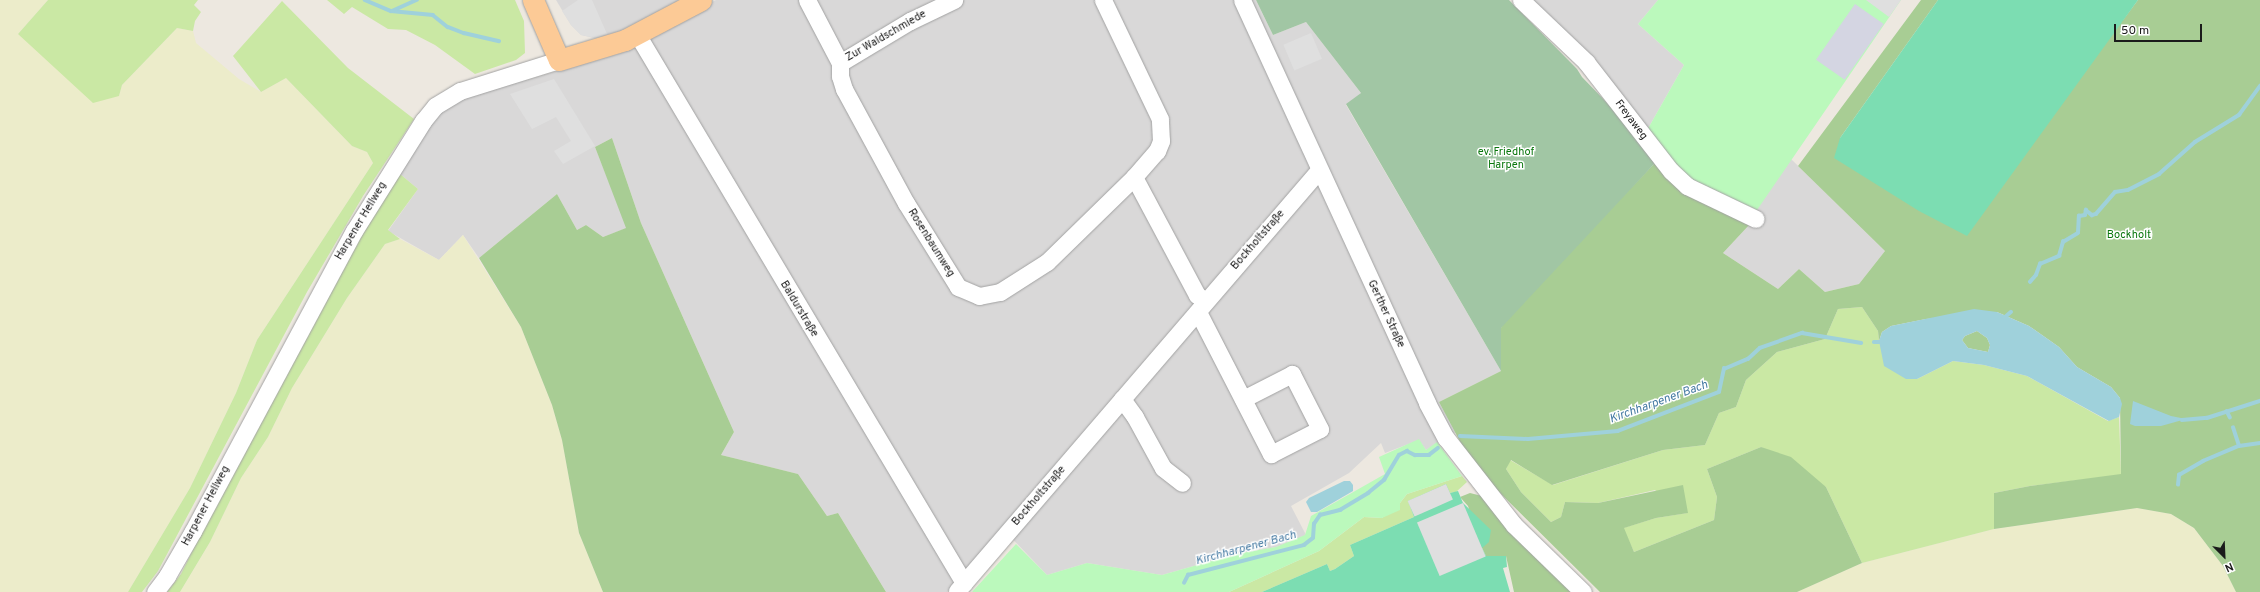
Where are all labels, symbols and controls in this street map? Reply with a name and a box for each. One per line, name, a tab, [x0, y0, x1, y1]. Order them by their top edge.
street label: Zur Waldschmiede	[843, 7, 929, 65]
scale bar	[2116, 16, 2204, 42]
text: 50 m	[2121, 23, 2149, 39]
street label: Freyaweg	[1612, 98, 1650, 142]
park label: ev. Friedhof Harpen	[1478, 146, 1534, 172]
street label: Harpener Hellweg	[333, 180, 389, 262]
street label: Rosenbaumweg	[905, 206, 957, 280]
street label: Bockholtstraße	[1228, 207, 1288, 273]
park label: Bockholt	[2107, 228, 2151, 242]
street label: Gerther Straße	[1365, 278, 1407, 350]
street label: Baldurstraße	[777, 279, 821, 339]
water label: Kirchharpener Bach	[1608, 379, 1710, 427]
street label: Bockholtstraße	[1009, 463, 1069, 529]
street label: Harpener Hellweg	[179, 464, 233, 548]
water label: Kirchharpener Bach	[1194, 529, 1298, 569]
north arrow	[2204, 536, 2244, 576]
text: N	[2222, 559, 2235, 575]

